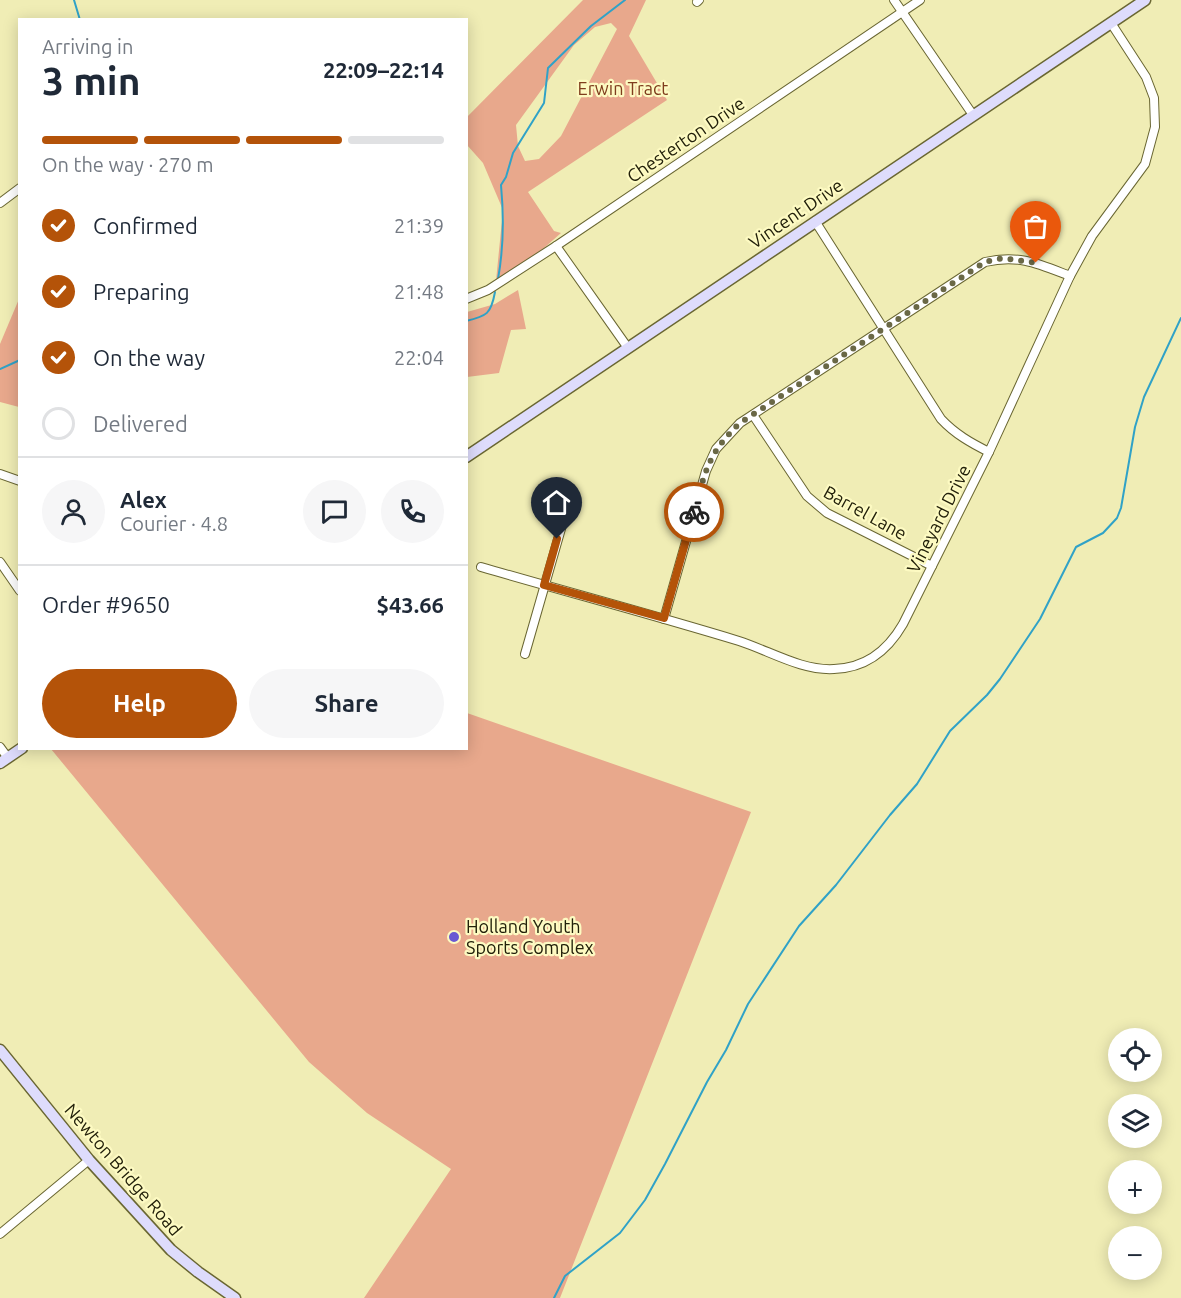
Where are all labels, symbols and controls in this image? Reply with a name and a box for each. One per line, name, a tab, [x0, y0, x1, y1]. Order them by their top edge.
text: Arriving in	[42, 35, 133, 58]
text: 22:09–22:14	[323, 57, 444, 82]
text: 3 min	[42, 59, 141, 102]
park label: Erwin Tract	[578, 78, 668, 98]
street label: Chesterton Drive	[623, 92, 748, 186]
text: On the way · 270 m	[42, 153, 214, 176]
street label: Vincent Drive	[745, 174, 846, 252]
pin	[1010, 201, 1061, 263]
icon: check	[42, 209, 75, 242]
icon: bag	[1019, 210, 1052, 243]
text: Confirmed	[93, 213, 198, 238]
text: 21:39	[394, 214, 444, 237]
icon: check	[42, 275, 75, 308]
text: Preparing	[93, 279, 190, 304]
text: 21:48	[394, 280, 444, 303]
icon: check	[42, 341, 75, 374]
text: On the way	[93, 345, 205, 370]
text: 22:04	[394, 346, 444, 369]
text: Delivered	[93, 411, 188, 436]
street label: Vineyard Drive	[902, 461, 974, 576]
pin	[531, 477, 582, 539]
button: person	[42, 480, 105, 543]
button: chat	[303, 480, 366, 543]
button: phone	[381, 480, 444, 543]
street label: Barrel Lane	[821, 481, 910, 543]
courier	[664, 482, 724, 542]
icon: home	[540, 486, 573, 519]
text: Alex	[120, 487, 167, 512]
icon: bike	[678, 496, 711, 529]
text: Courier · 4.8	[120, 512, 228, 535]
text: Order #9650	[42, 592, 170, 617]
text: $43.66	[377, 592, 444, 617]
button: Help	[42, 669, 237, 738]
button: Share	[249, 669, 444, 738]
place label: Holland Youth Sports Complex	[466, 916, 594, 957]
marker: Holland Youth Sports Complex	[447, 930, 461, 944]
map controls	[1108, 1028, 1162, 1280]
button: locate	[1108, 1028, 1162, 1082]
button: layers	[1108, 1094, 1162, 1148]
street label: Newton Bridge Road	[61, 1099, 186, 1239]
button: +	[1108, 1160, 1162, 1214]
button: −	[1108, 1226, 1162, 1280]

